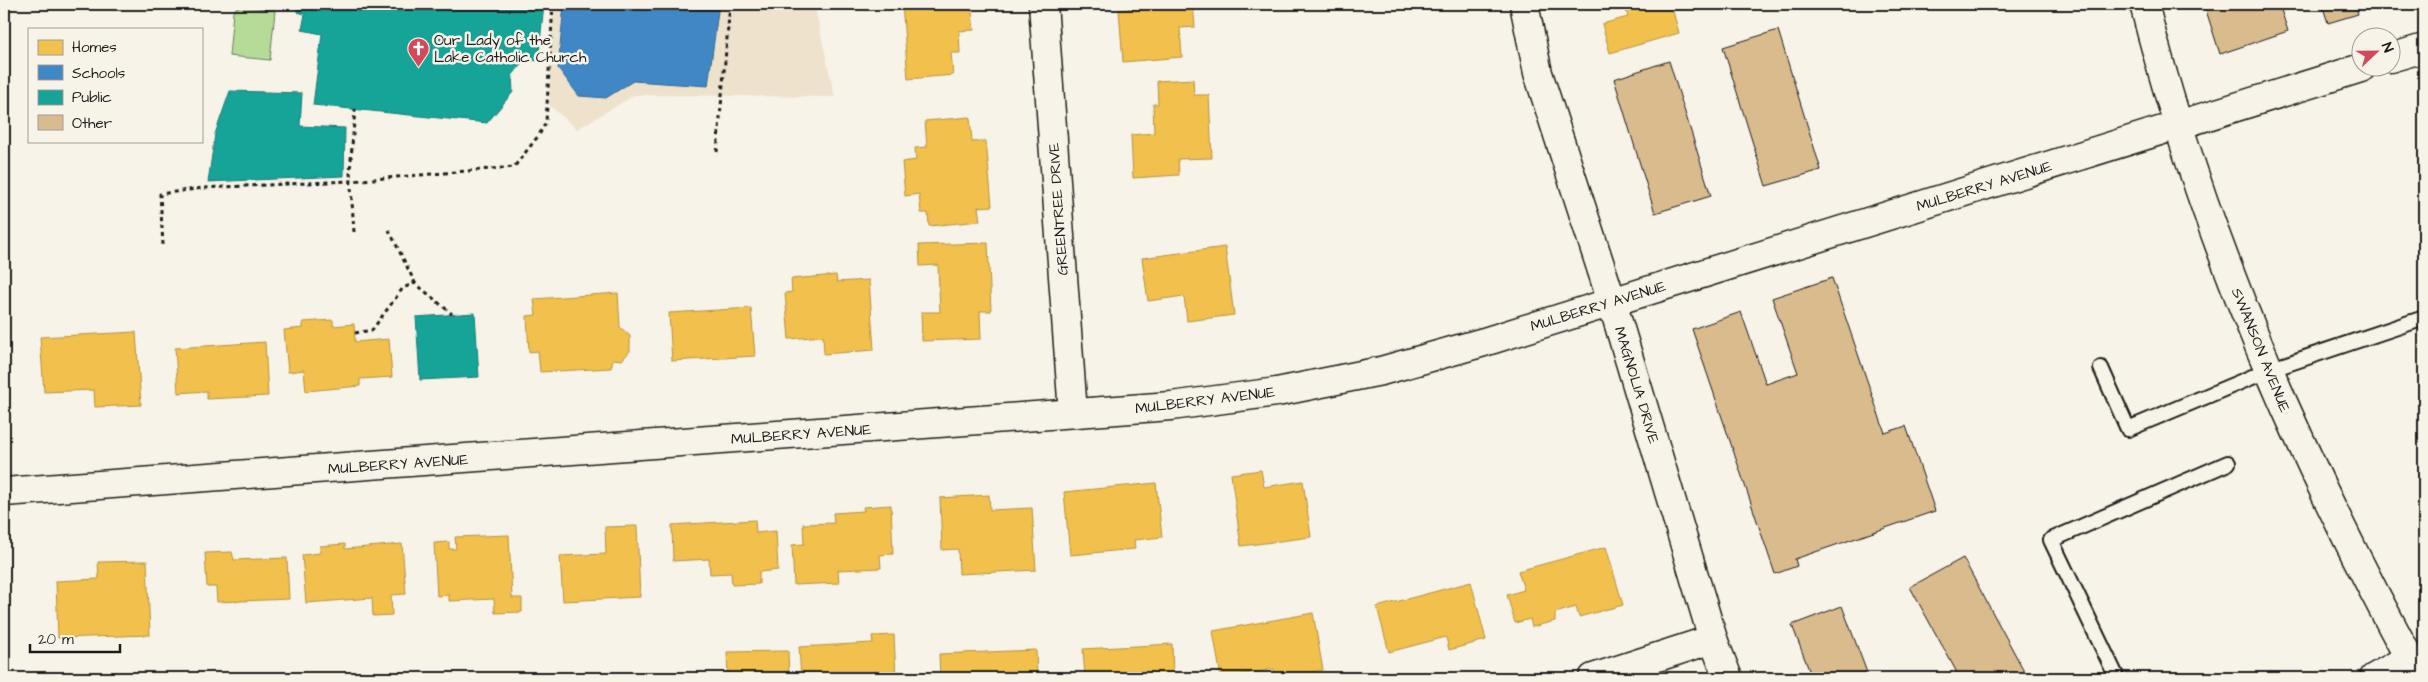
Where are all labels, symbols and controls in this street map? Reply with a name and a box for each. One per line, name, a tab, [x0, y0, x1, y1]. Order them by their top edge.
legend	[28, 28, 202, 142]
north arrow	[2350, 28, 2400, 78]
place label: Our Lady of the Lake Catholic Church	[434, 30, 587, 68]
text: Homes	[72, 37, 117, 58]
church icon: Our Lady of the Lake Catholic Church	[406, 37, 430, 68]
text: N	[2376, 40, 2398, 56]
text: Schools	[72, 63, 126, 84]
text: Public	[72, 87, 112, 108]
text: Other	[72, 113, 112, 134]
street label: GREENTREE DRIVE	[1043, 142, 1074, 276]
street label: MULBERRY AVENUE	[1914, 156, 2055, 217]
street label: MULBERRY AVENUE	[1528, 276, 1669, 337]
street label: SWANSON AVENUE	[2226, 285, 2295, 416]
street label: MAGNOLIA DRIVE	[1609, 324, 1664, 446]
street label: MULBERRY AVENUE	[1134, 381, 1276, 419]
street label: MULBERRY AVENUE	[730, 419, 872, 450]
street label: MULBERRY AVENUE	[327, 449, 469, 480]
scale bar	[30, 622, 120, 654]
text: 20 m	[38, 629, 74, 650]

